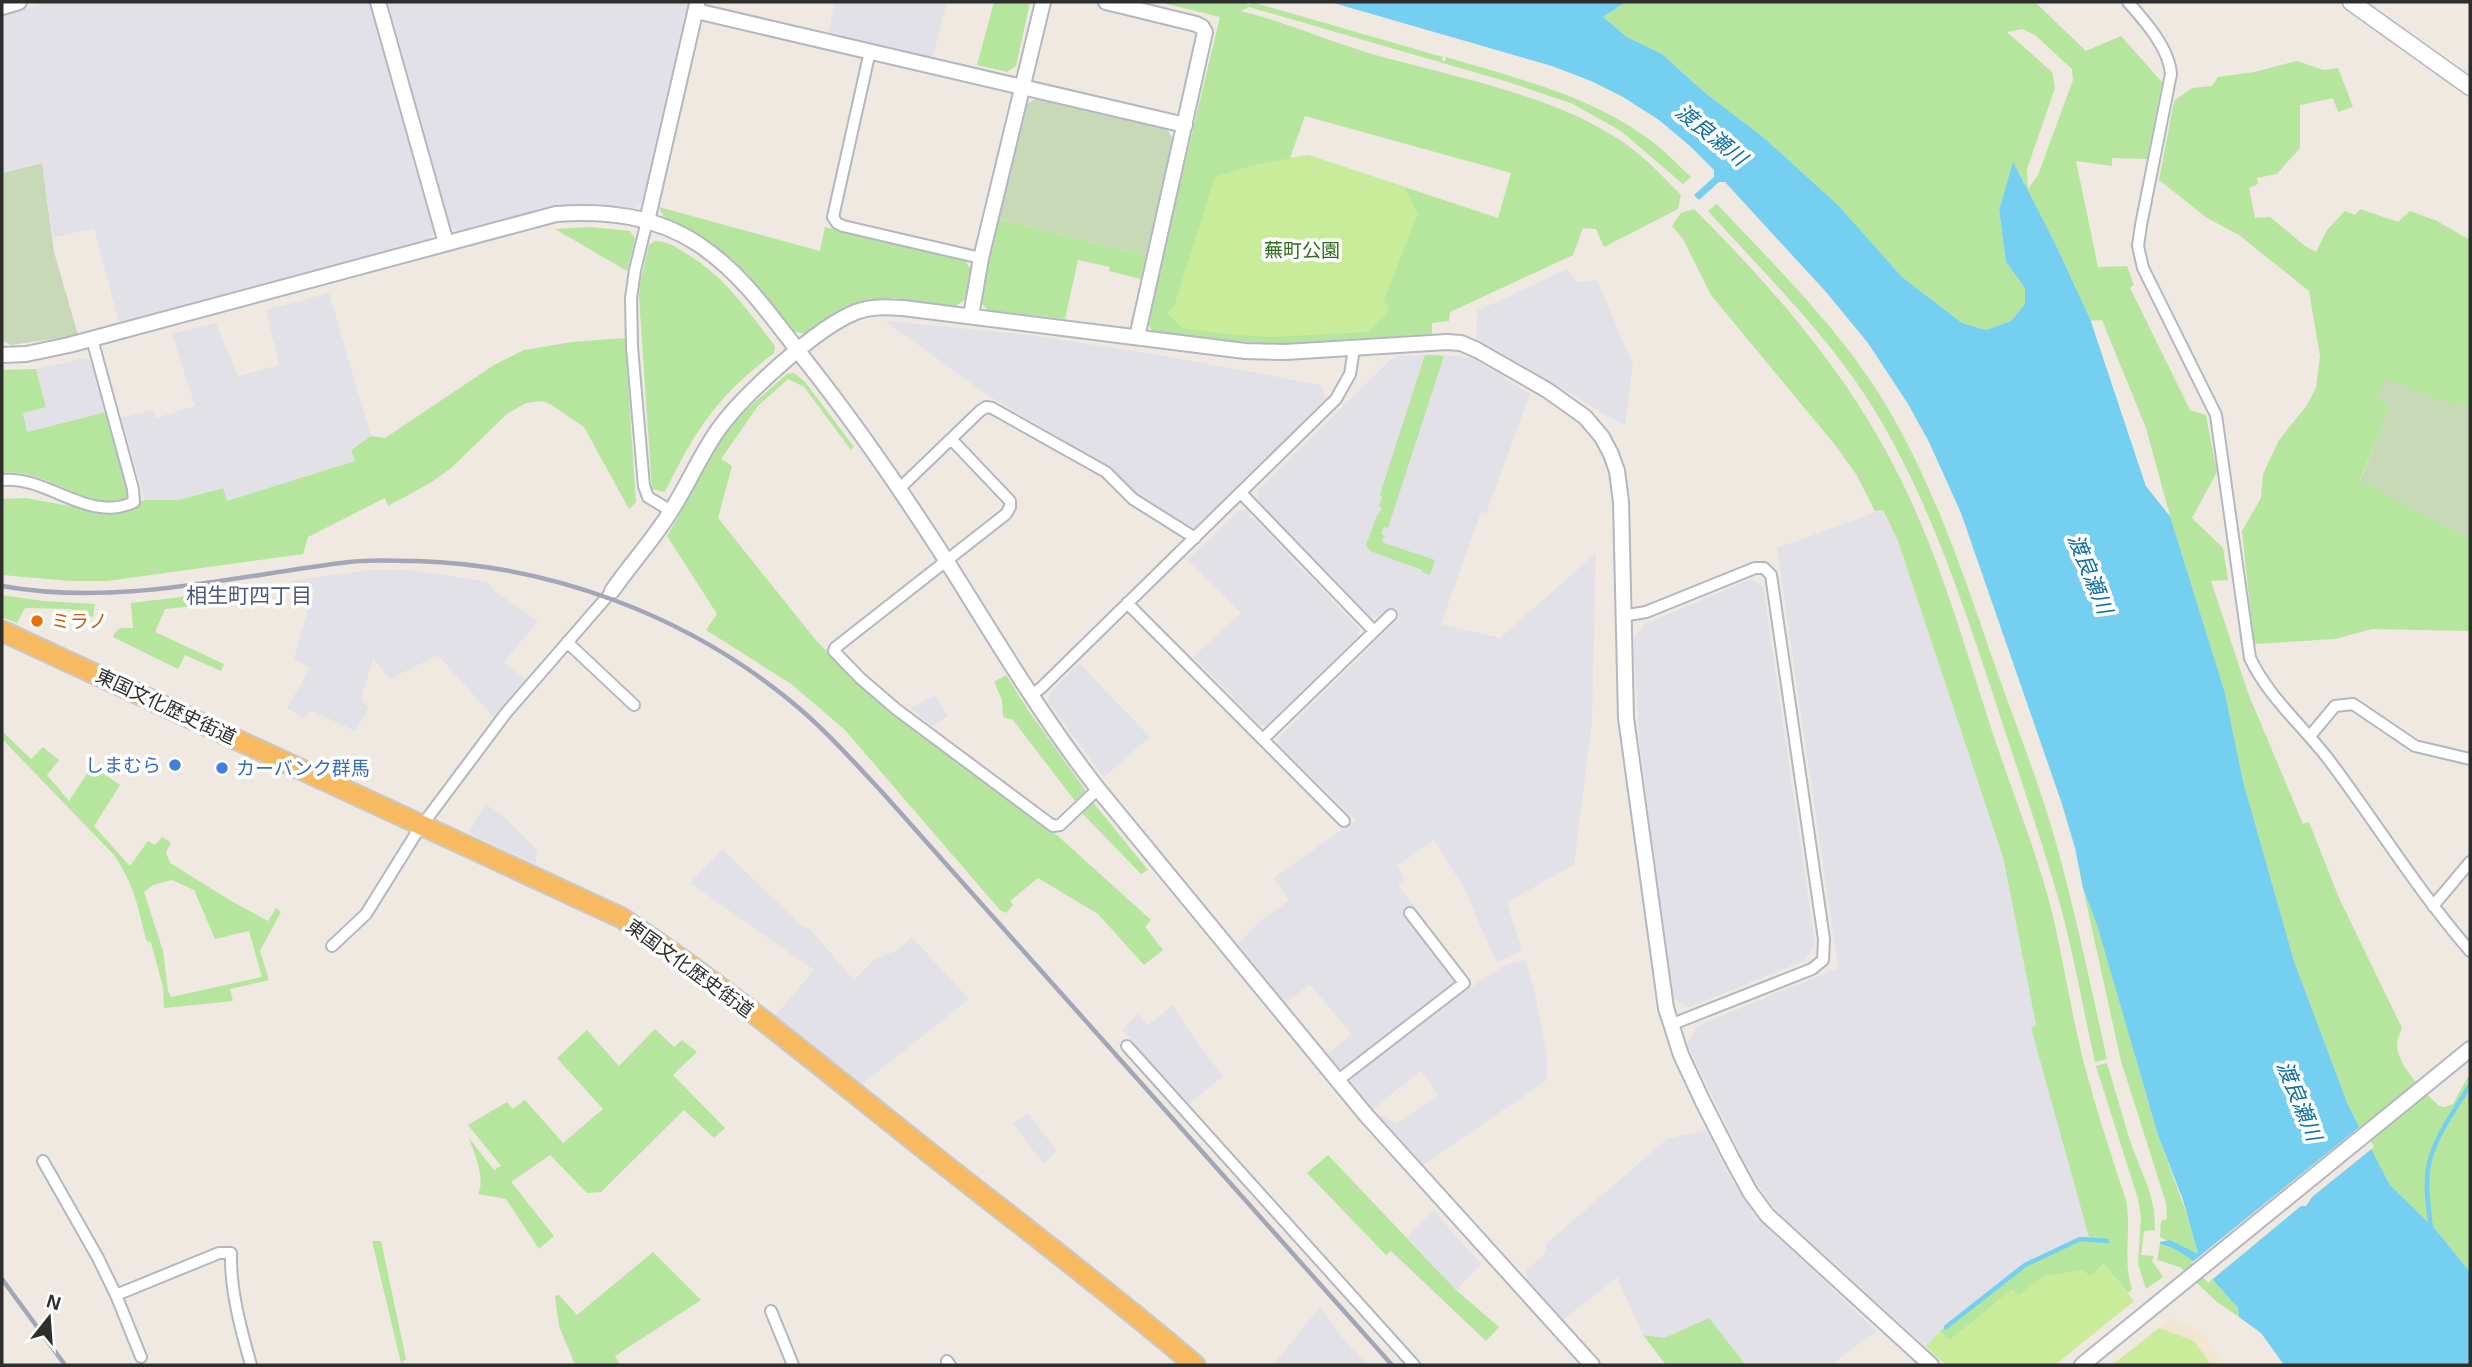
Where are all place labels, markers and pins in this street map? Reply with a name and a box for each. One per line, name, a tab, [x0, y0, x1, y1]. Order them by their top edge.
place label: ミラノ	[51, 611, 108, 632]
marker: ミラノ	[29, 613, 45, 629]
place label: しまむら	[85, 755, 161, 776]
marker: しまむら	[167, 757, 183, 773]
place label: カーバンク群馬	[236, 758, 370, 779]
marker: カーバンク群馬	[214, 760, 230, 776]

